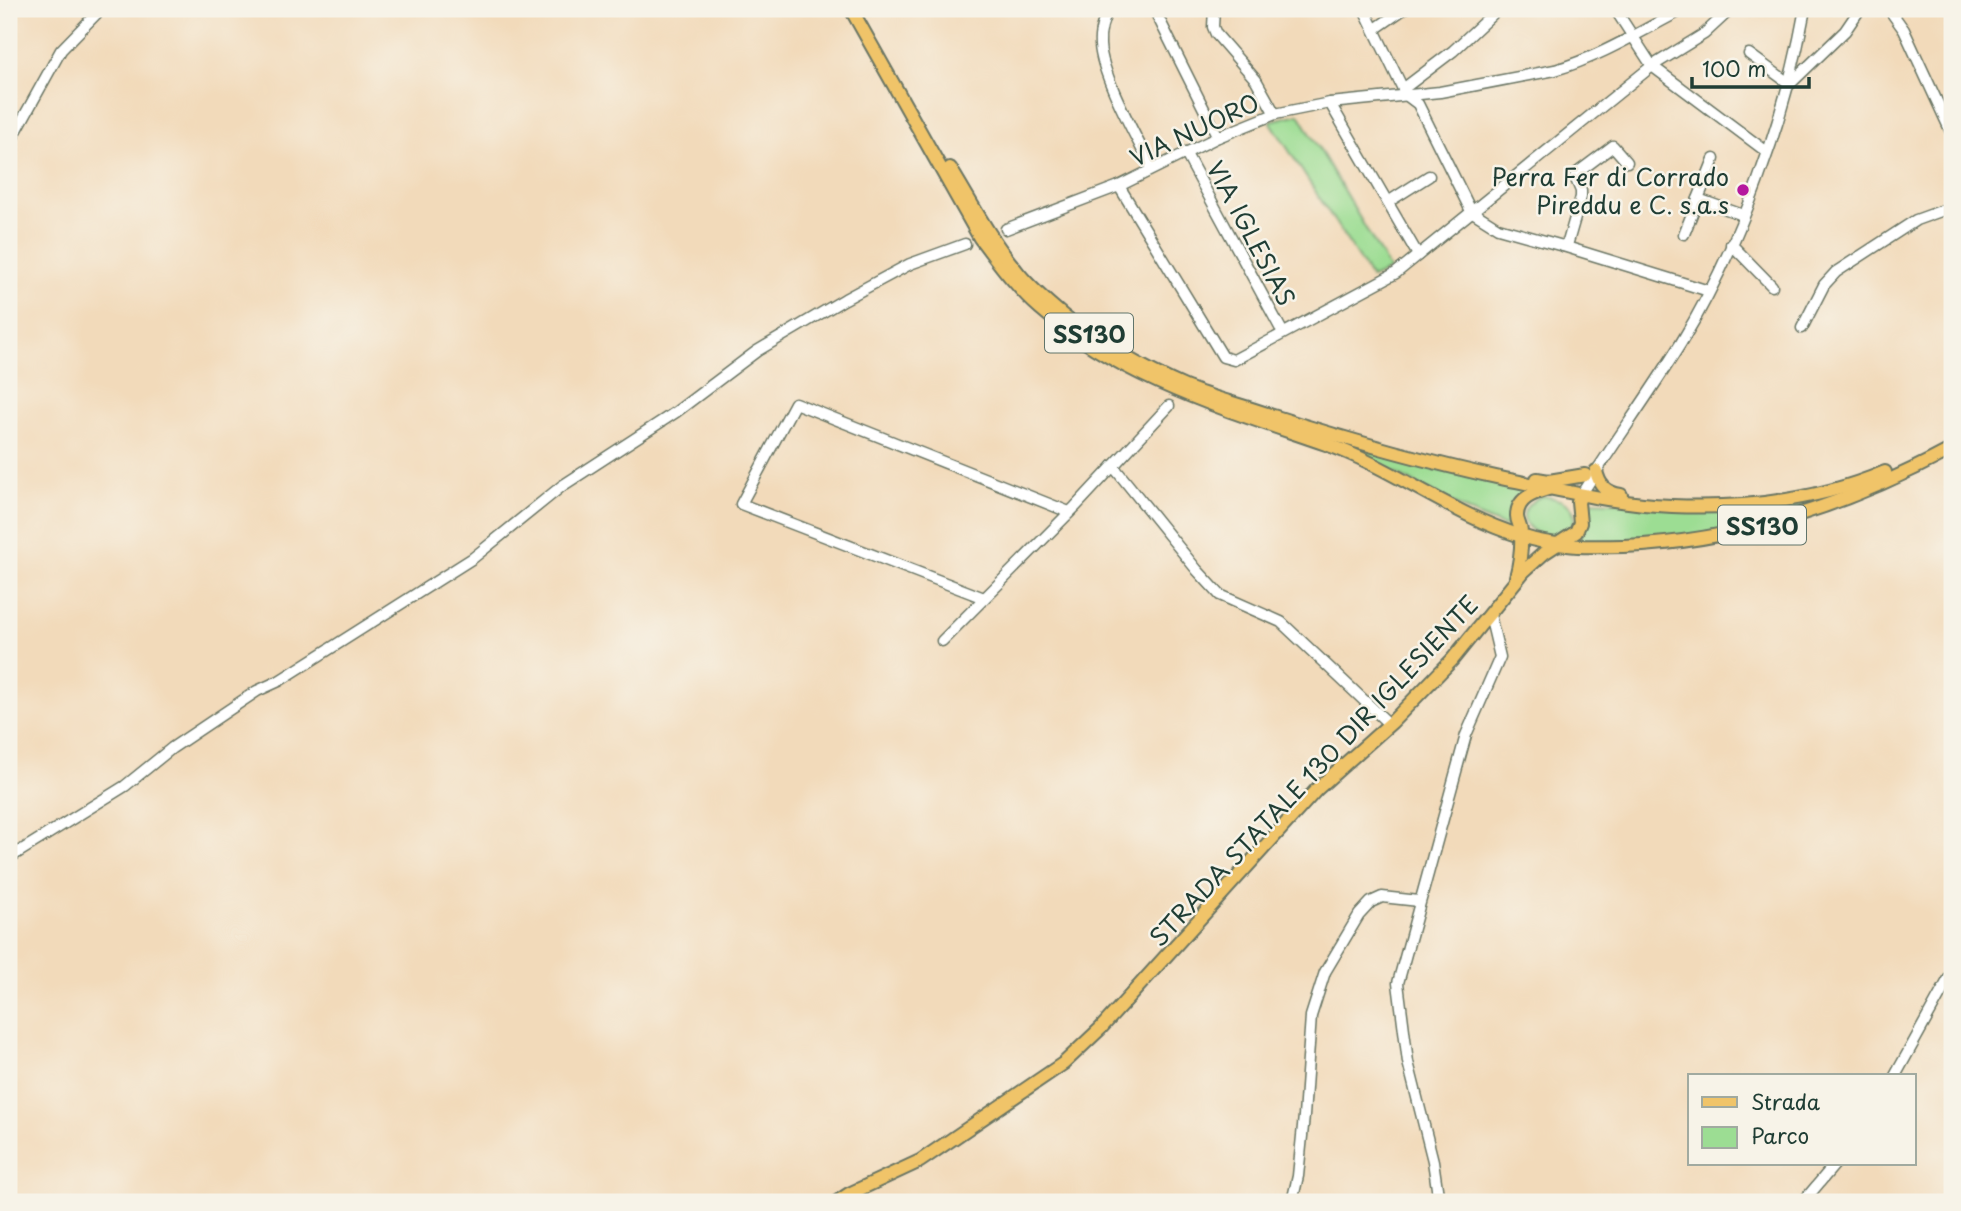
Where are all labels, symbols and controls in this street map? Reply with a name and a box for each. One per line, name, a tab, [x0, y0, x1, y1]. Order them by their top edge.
scale bar	[1692, 46, 1809, 90]
text: 100 m	[1702, 52, 1766, 84]
street label: VIA NUORO	[1123, 83, 1265, 175]
street label: VIA IGLESIAS	[1199, 154, 1305, 312]
place label: Perra Fer di Corrado Pireddu e C. s.a.s	[1492, 158, 1729, 222]
marker: Perra Fer di Corrado Pireddu e C. s.a.s	[1735, 182, 1751, 198]
road number: SS130	[1045, 314, 1133, 352]
road number: SS130	[1718, 505, 1806, 544]
street label: STRADA STATALE 130 DIR IGLESIENTE	[1140, 586, 1486, 954]
legend	[1688, 1074, 1916, 1166]
text: Strada	[1751, 1085, 1821, 1117]
text: Parco	[1751, 1119, 1809, 1151]

